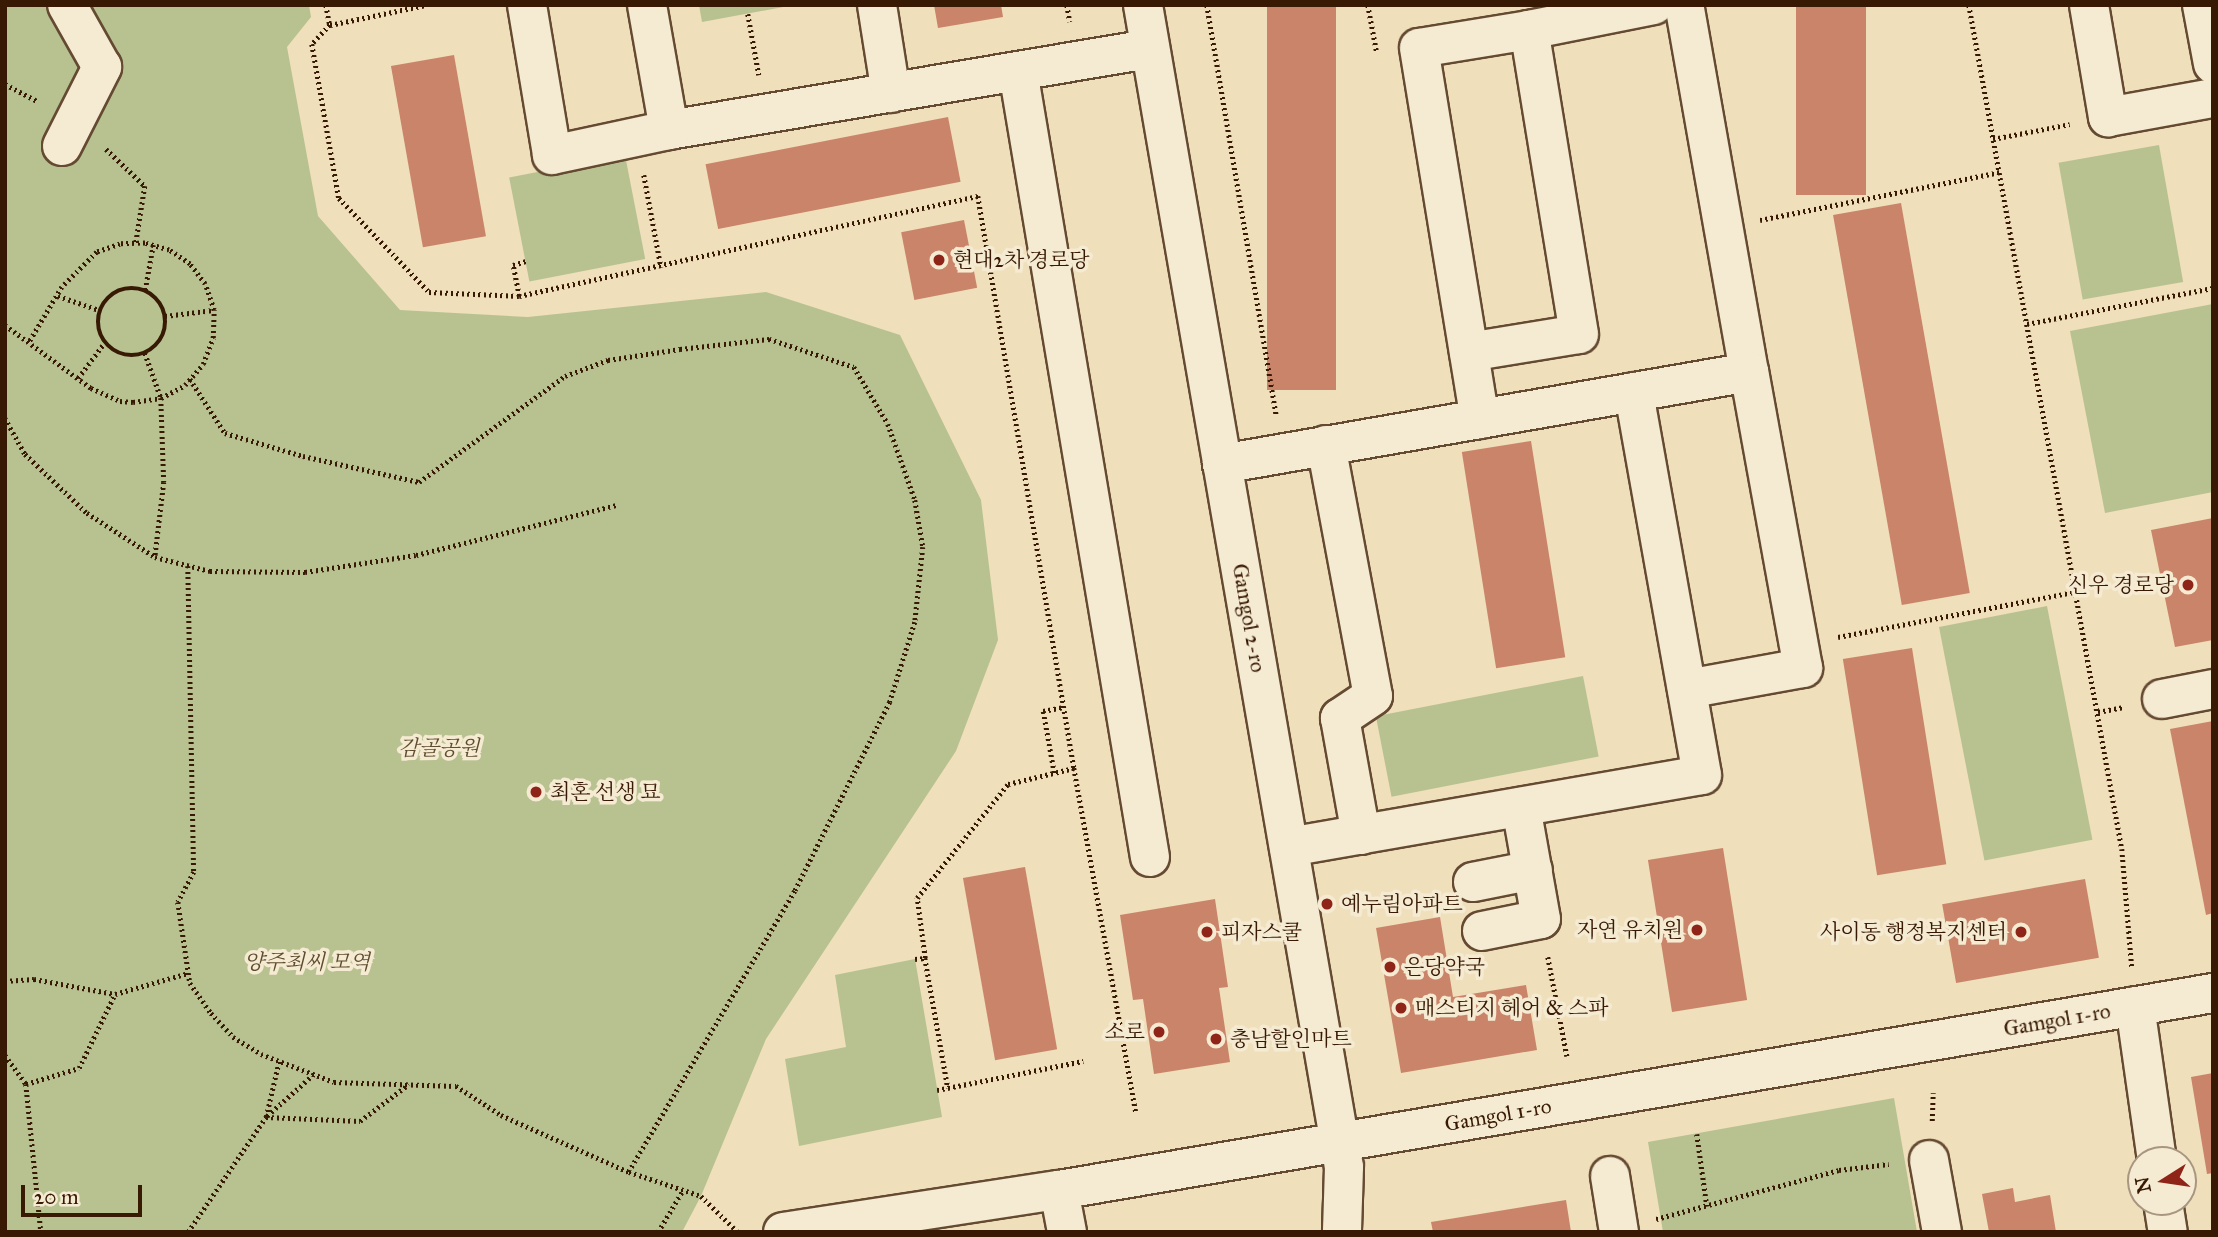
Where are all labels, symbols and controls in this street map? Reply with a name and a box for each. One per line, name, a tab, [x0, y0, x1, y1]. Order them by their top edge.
place label: 현대2차 경로당	[953, 247, 1090, 273]
marker: 현대2차 경로당	[931, 252, 947, 268]
street label: Gamgol 2-ro	[1227, 562, 1271, 674]
place label: 신우 경로당	[2068, 572, 2174, 598]
marker: 신우 경로당	[2180, 577, 2196, 593]
park label: 감골공원	[398, 735, 480, 761]
place label: 최혼 선생 묘	[550, 779, 660, 805]
marker: 최혼 선생 묘	[528, 784, 544, 800]
place label: 예누림아파트	[1341, 891, 1463, 917]
marker: 예누림아파트	[1319, 896, 1335, 912]
place label: 자연 유치원	[1577, 917, 1683, 943]
place label: 피자스쿨	[1221, 919, 1302, 945]
place label: 사이동 행정복지센터	[1820, 919, 2007, 945]
marker: 자연 유치원	[1689, 922, 1705, 938]
marker: 피자스쿨	[1199, 924, 1215, 940]
marker: 사이동 행정복지센터	[2013, 924, 2029, 940]
park label: 양주최씨 모역	[244, 949, 370, 975]
place label: 은당약국	[1404, 954, 1485, 980]
marker: 은당약국	[1382, 959, 1398, 975]
place label: 매스티지 헤어 & 스파	[1415, 995, 1609, 1021]
street label: Gamgol 1-ro	[2002, 998, 2112, 1042]
marker: 매스티지 헤어 & 스파	[1393, 1000, 1409, 1016]
place label: 소로	[1104, 1019, 1145, 1045]
marker: 소로	[1151, 1024, 1167, 1040]
place label: 충남할인마트	[1230, 1026, 1352, 1052]
marker: 충남할인마트	[1208, 1031, 1224, 1047]
street label: Gamgol 1-ro	[1443, 1093, 1553, 1137]
north arrow	[2127, 1146, 2197, 1216]
scale bar	[24, 1170, 145, 1214]
text: N	[2130, 1175, 2156, 1195]
text: 20 m	[34, 1184, 79, 1210]

